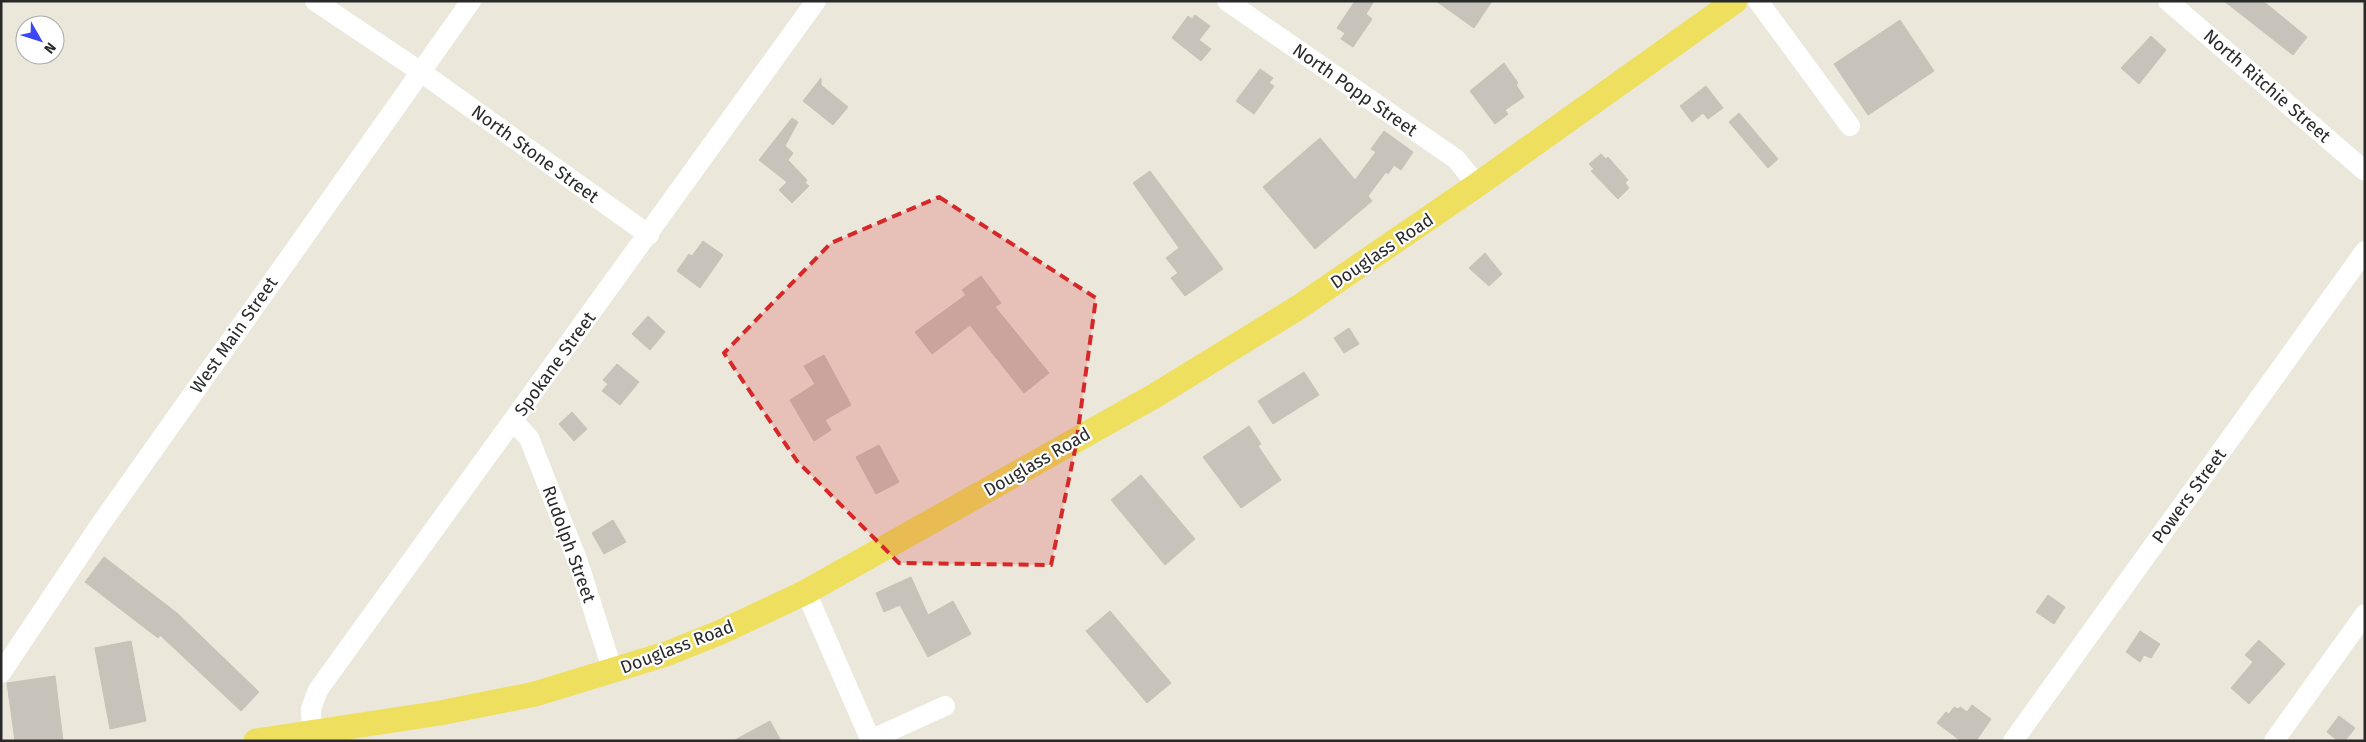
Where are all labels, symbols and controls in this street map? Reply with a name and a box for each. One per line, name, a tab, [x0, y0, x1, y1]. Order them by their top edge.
north arrow	[15, 15, 65, 65]
street label: North Ritchie Street	[2199, 25, 2336, 148]
text: N	[40, 39, 59, 57]
street label: North Popp Street	[1288, 39, 1422, 141]
street label: North Stone Street	[467, 100, 603, 208]
street label: Douglass Road	[1326, 208, 1438, 294]
street label: West Main Street	[186, 272, 283, 398]
street label: Spokane Street	[510, 307, 601, 421]
street label: Douglass Road	[980, 423, 1094, 501]
street label: Powers Street	[2147, 444, 2231, 548]
street label: Rudolph Street	[538, 483, 601, 606]
street label: Douglass Road	[617, 615, 737, 679]

